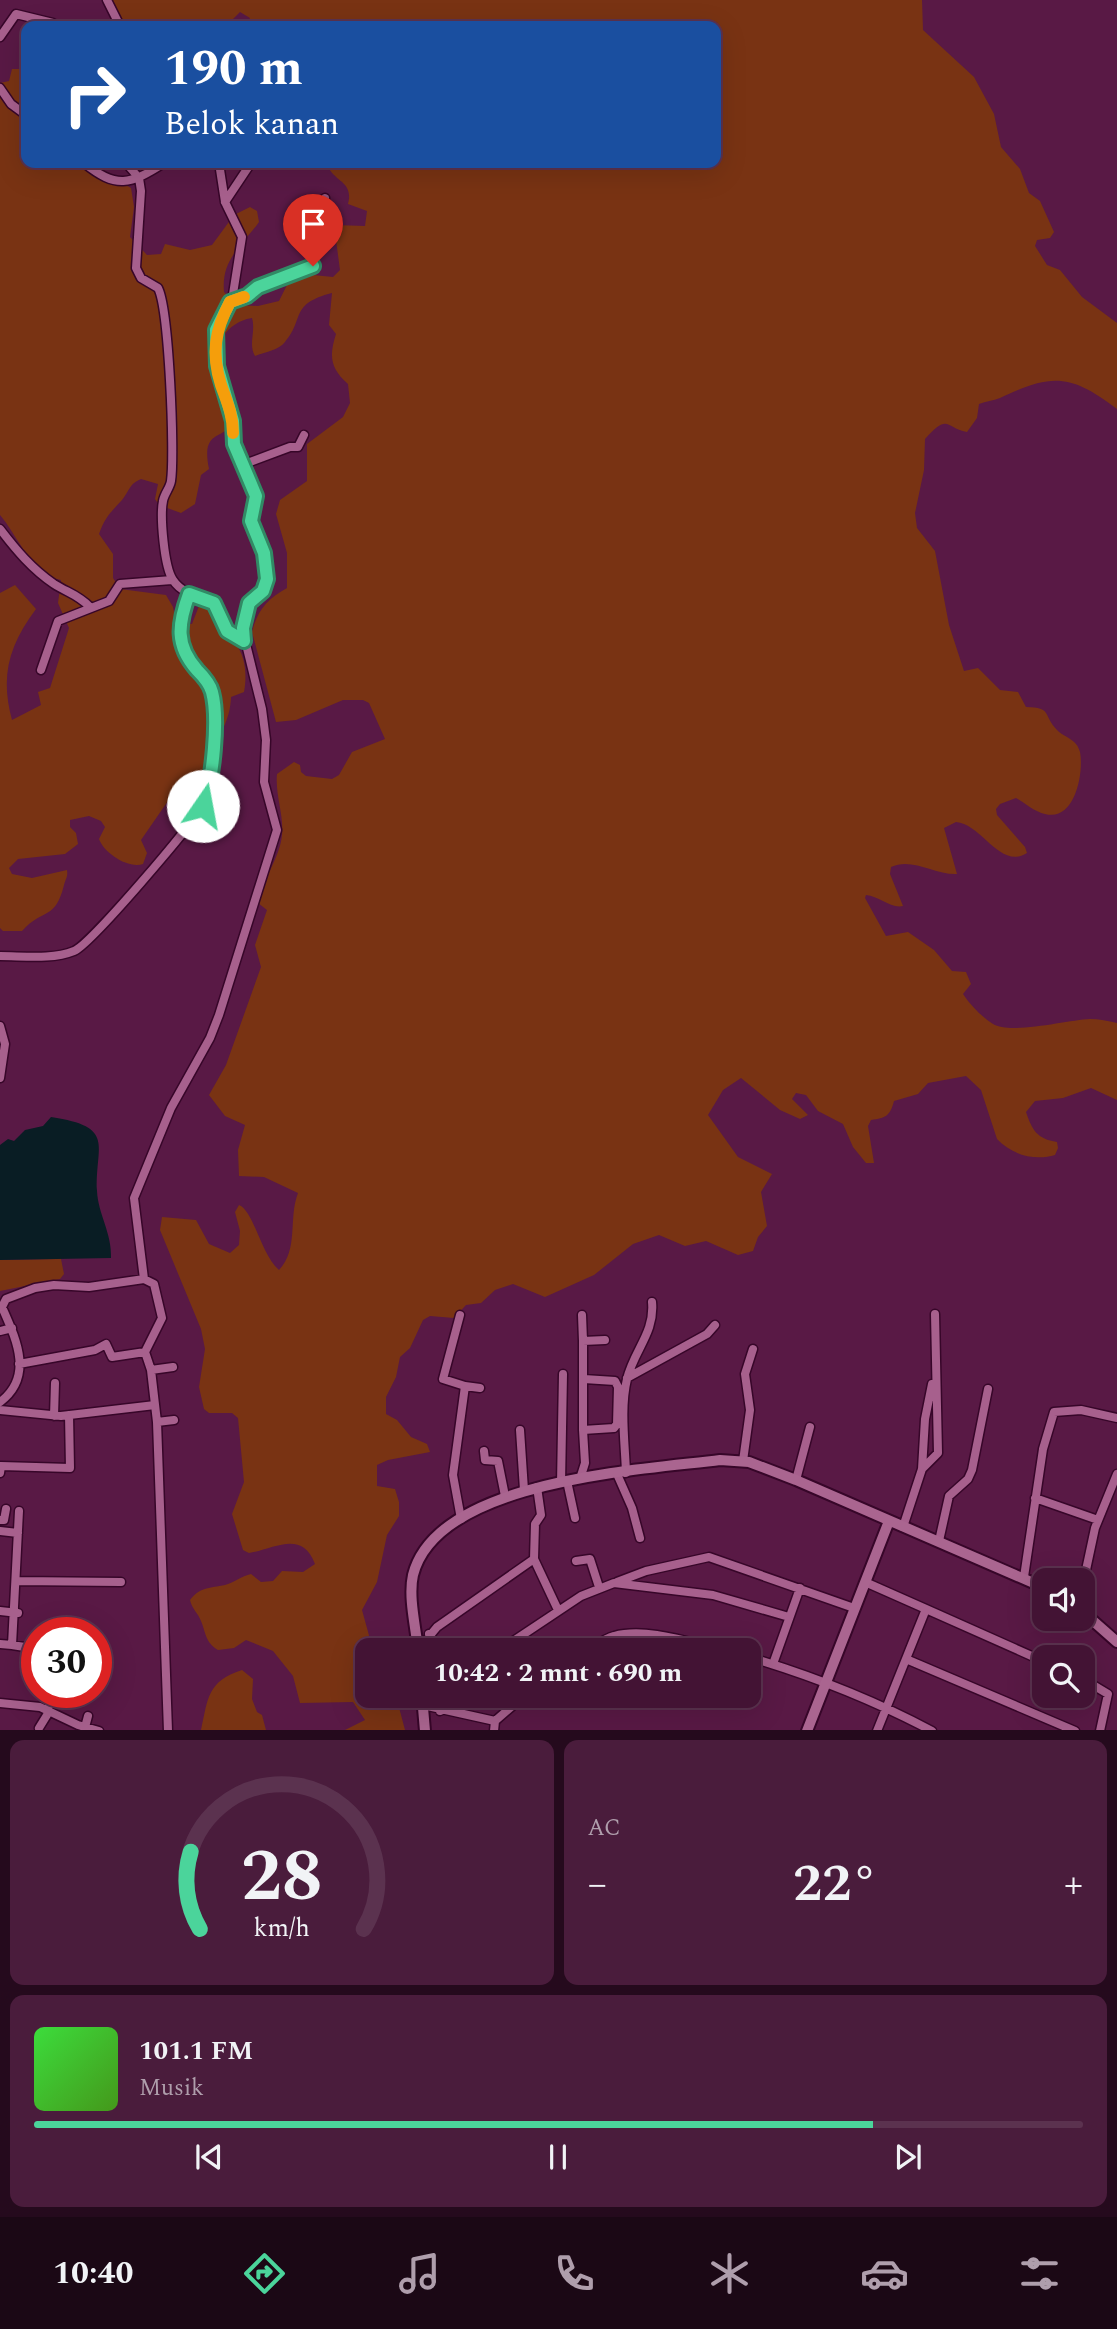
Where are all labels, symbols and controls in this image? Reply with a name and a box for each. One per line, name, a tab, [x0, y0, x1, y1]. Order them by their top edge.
text: 190 m	[164, 32, 303, 107]
icon: right	[49, 49, 140, 140]
text: Belok kanan	[164, 100, 339, 149]
pin	[283, 194, 343, 266]
icon: arrive	[294, 205, 332, 243]
position arrow	[166, 769, 240, 843]
map controls	[1032, 1568, 1095, 1708]
button: sound	[1032, 1568, 1095, 1631]
speed limit sign: 30	[21, 1617, 112, 1708]
button: search	[1032, 1645, 1095, 1708]
text: 10:42 · 2 mnt · 690 m	[434, 1653, 682, 1693]
text: AC	[588, 1811, 621, 1846]
text: 28	[241, 1822, 323, 1933]
text: 22°	[793, 1845, 877, 1924]
text: −	[588, 1856, 607, 1914]
text: +	[1064, 1856, 1083, 1914]
text: km/h	[254, 1909, 310, 1947]
text: 101.1 FM	[139, 2031, 253, 2071]
text: Musik	[139, 2071, 204, 2106]
icon: previous	[190, 2138, 228, 2176]
icon: pause	[539, 2138, 577, 2176]
icon: next	[889, 2138, 927, 2176]
text: 10:40	[53, 2249, 133, 2298]
icon: directions	[240, 2249, 289, 2298]
icon: music	[395, 2249, 444, 2298]
icon: phone	[550, 2249, 599, 2298]
icon: climate	[705, 2249, 754, 2298]
icon: car	[860, 2249, 909, 2298]
icon: filters	[1015, 2249, 1064, 2298]

